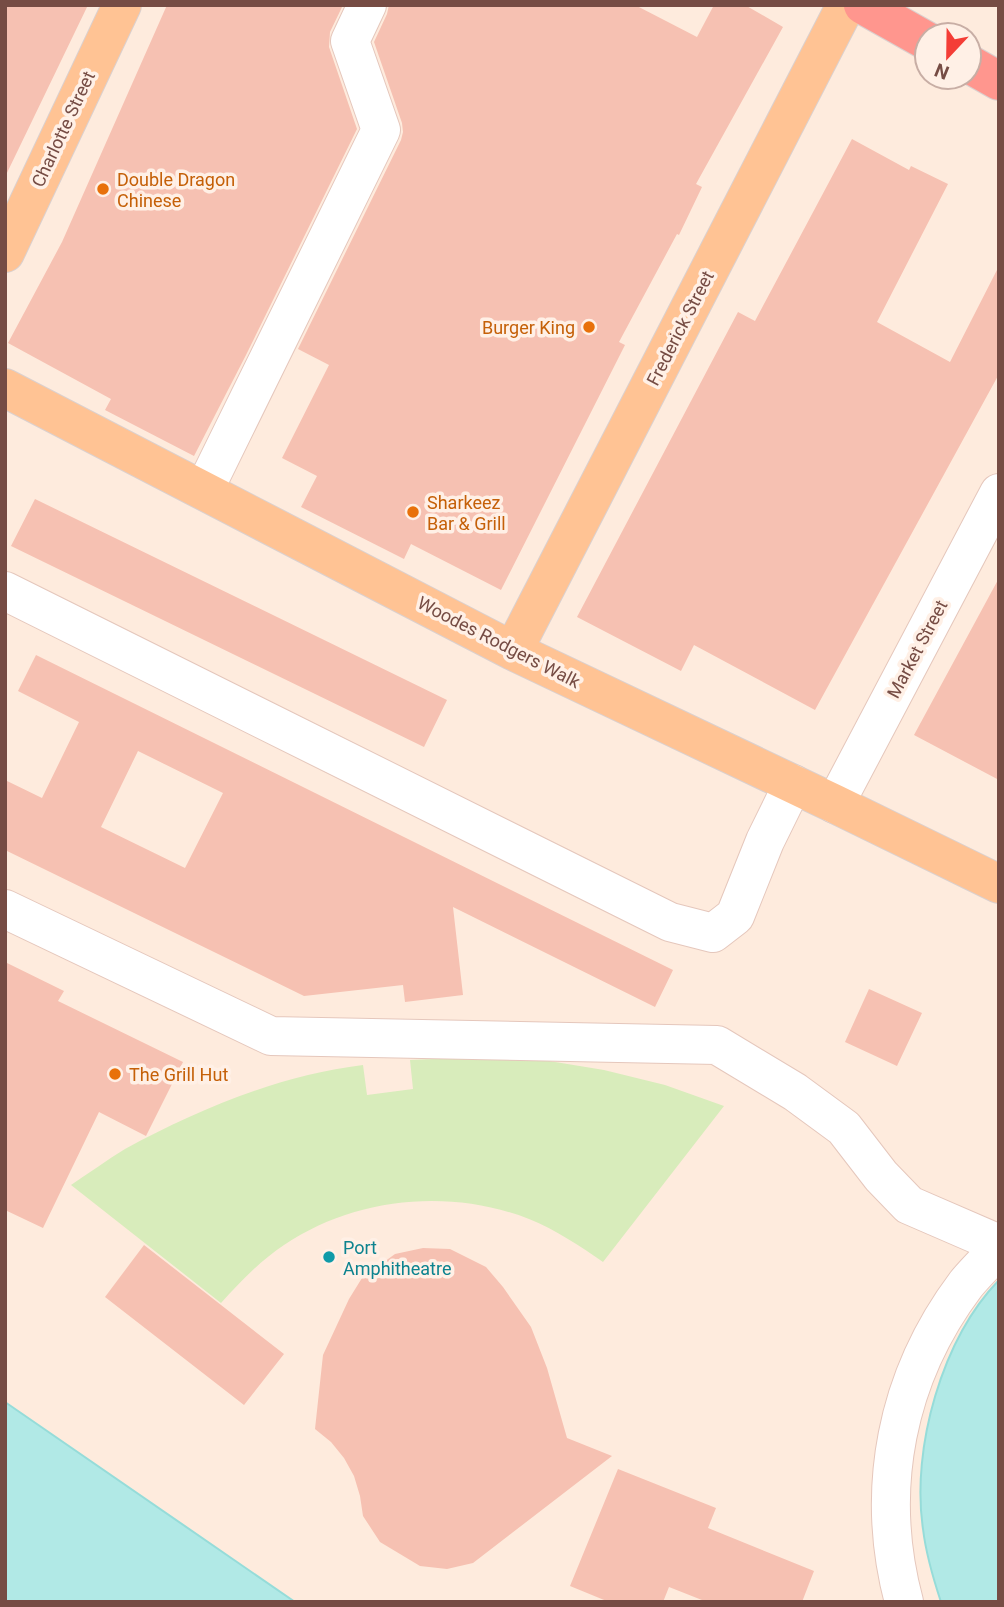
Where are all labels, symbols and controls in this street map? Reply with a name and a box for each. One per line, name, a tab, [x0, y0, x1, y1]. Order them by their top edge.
north arrow	[913, 21, 983, 91]
text: N	[931, 58, 952, 84]
street label: Charlotte Street	[27, 68, 99, 190]
place label: Double Dragon Chinese	[117, 169, 235, 211]
marker: Double Dragon Chinese	[95, 181, 111, 197]
street label: Frederick Street	[642, 267, 718, 389]
place label: Burger King	[482, 317, 575, 338]
marker: Burger King	[581, 319, 597, 335]
place label: Sharkeez Bar & Grill	[427, 492, 506, 534]
marker: Sharkeez Bar & Grill	[405, 504, 421, 520]
street label: Woodes Rodgers Walk	[414, 592, 585, 693]
street label: Market Street	[882, 596, 952, 702]
place label: The Grill Hut	[129, 1064, 228, 1085]
marker: The Grill Hut	[107, 1066, 123, 1082]
place label: Port Amphitheatre	[343, 1237, 451, 1279]
marker: Port Amphitheatre	[321, 1249, 337, 1265]

